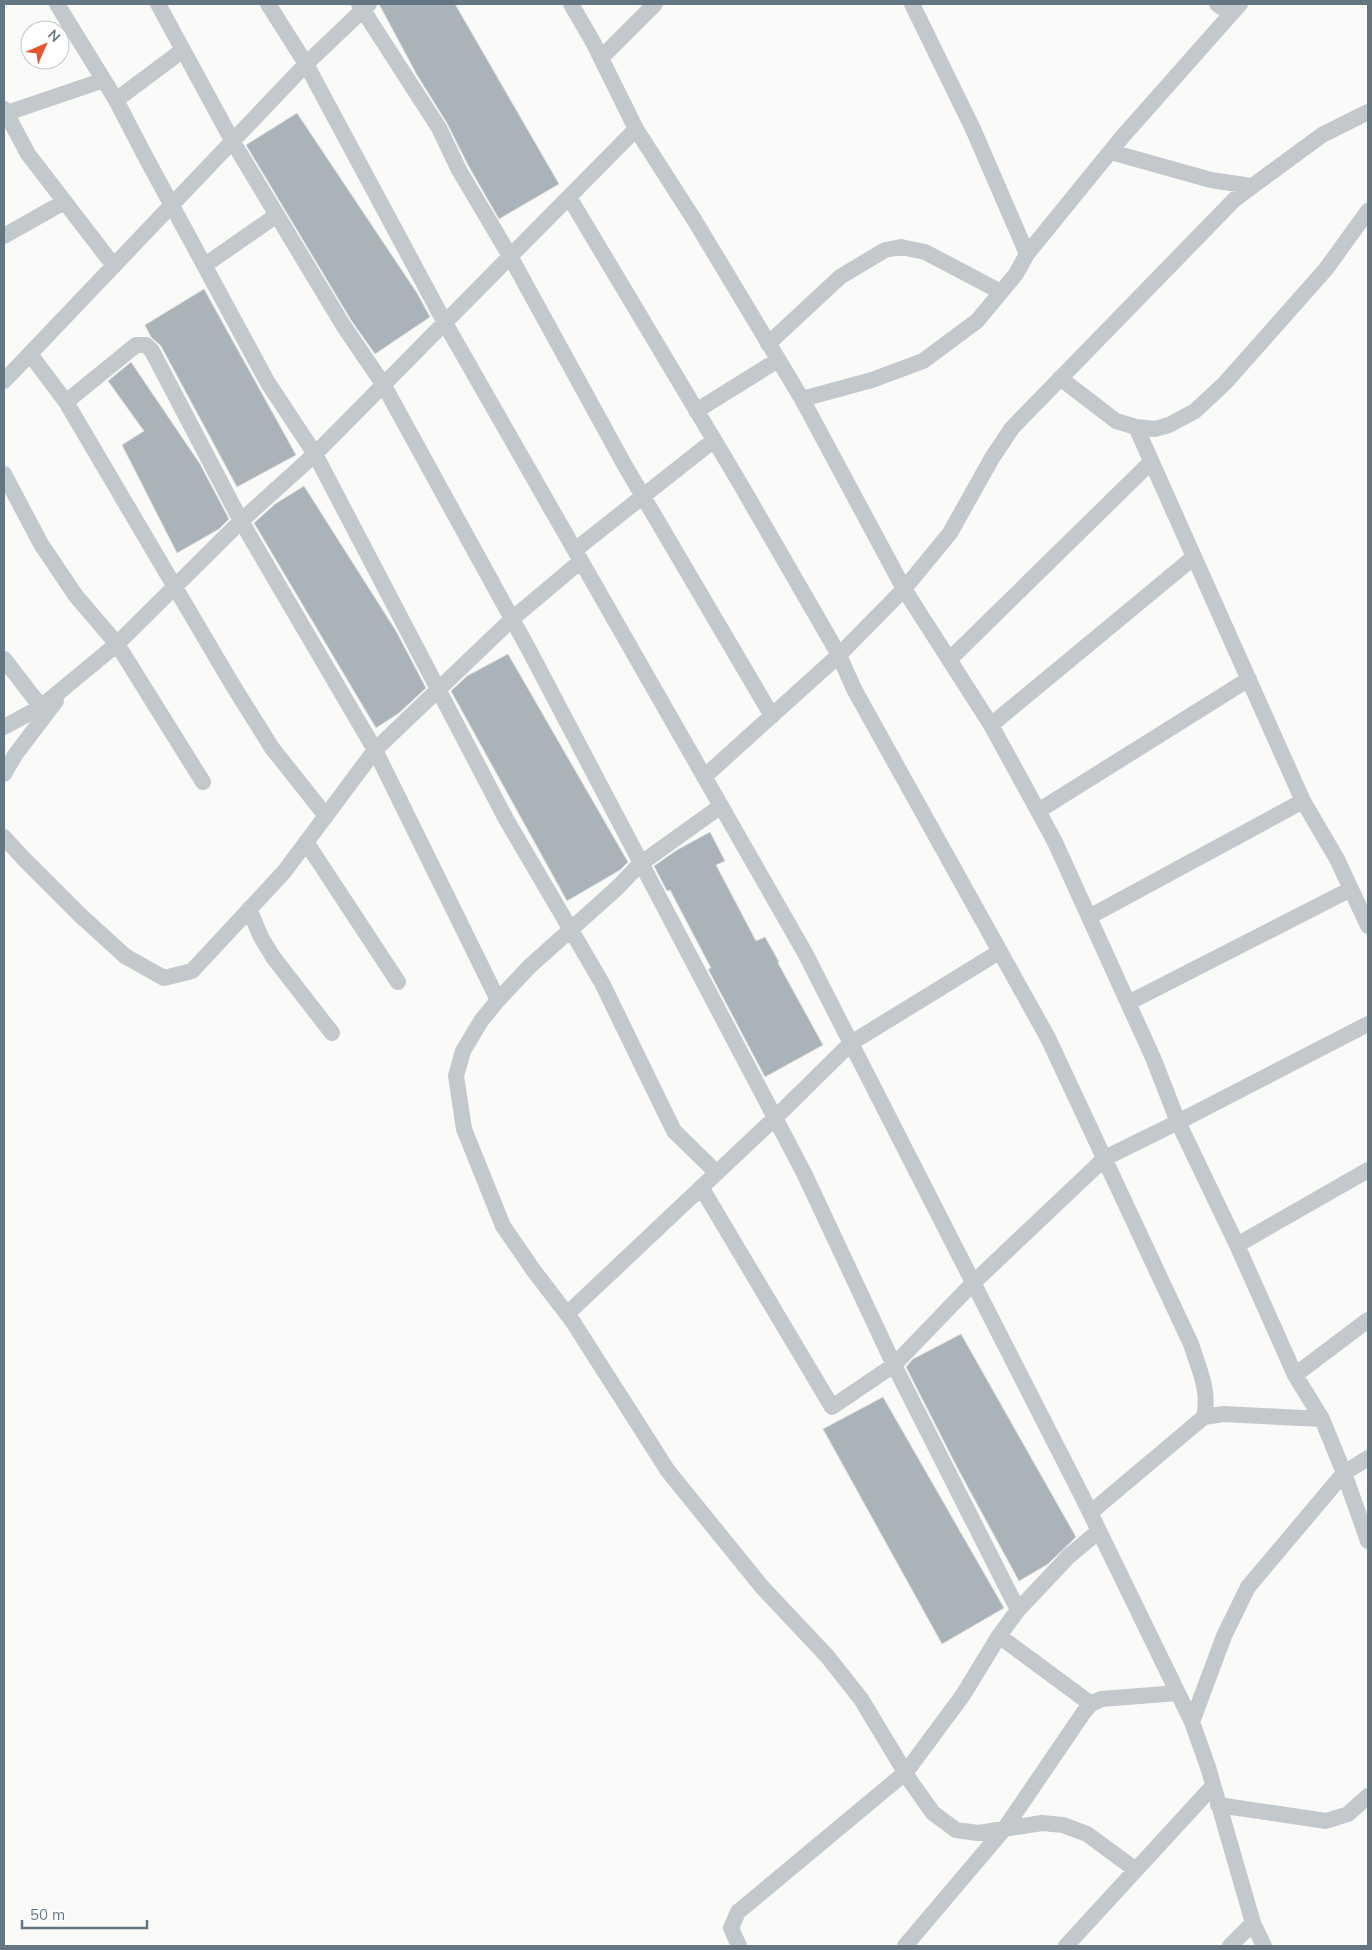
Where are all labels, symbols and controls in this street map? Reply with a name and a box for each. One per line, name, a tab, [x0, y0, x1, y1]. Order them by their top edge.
north arrow	[20, 20, 70, 70]
text: N	[44, 26, 64, 46]
scale bar	[22, 1898, 148, 1930]
text: 50 m	[30, 1905, 65, 1924]

